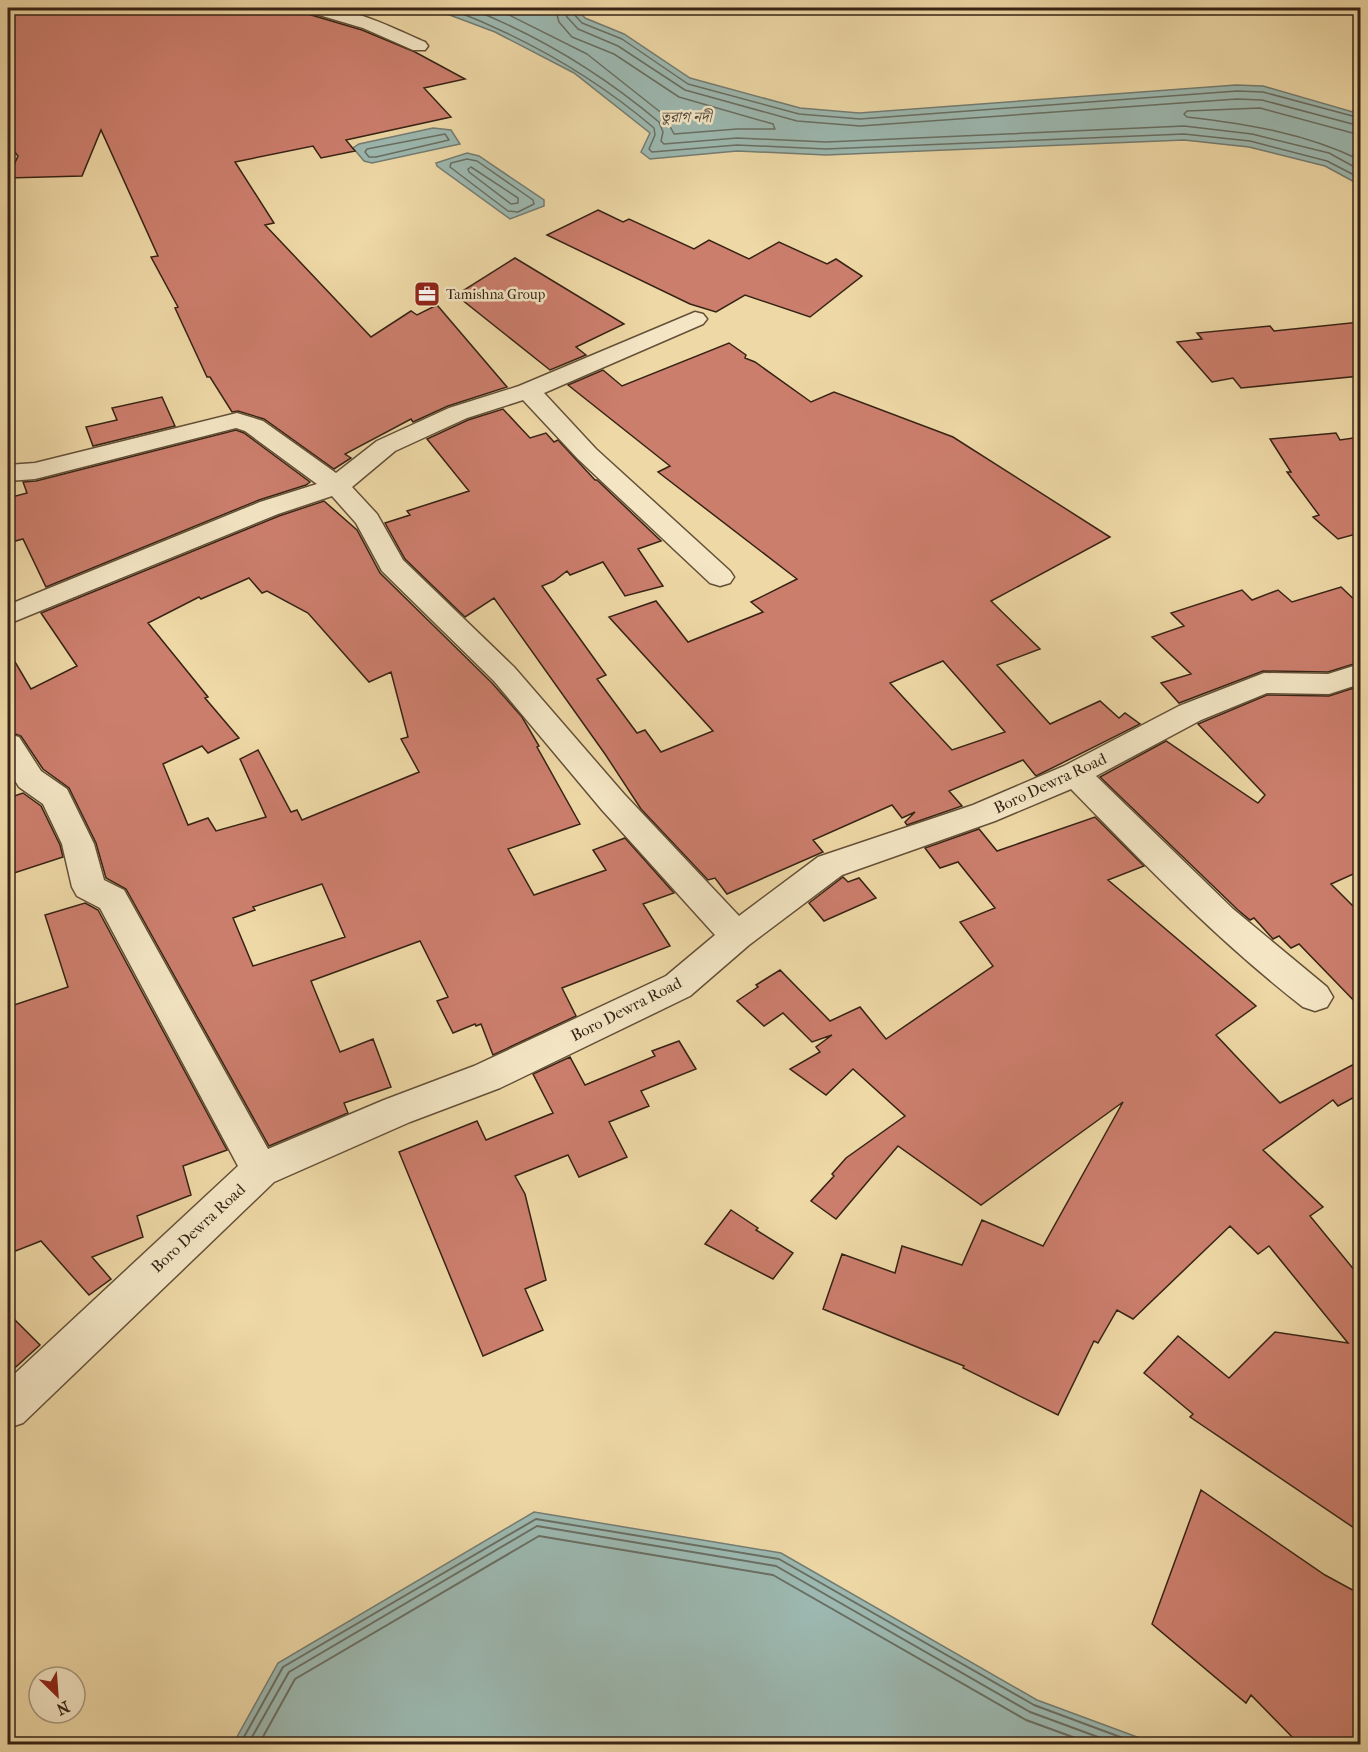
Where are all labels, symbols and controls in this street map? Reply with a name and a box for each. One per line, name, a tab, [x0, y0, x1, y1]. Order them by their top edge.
water label: তুরাগ নদী	[661, 108, 714, 126]
office icon: Tamishna Group	[412, 279, 442, 309]
place label: Tamishna Group	[446, 286, 546, 303]
street label: Boro Dewra Road	[991, 749, 1109, 817]
street label: Boro Dewra Road	[567, 973, 685, 1045]
street label: Boro Dewra Road	[147, 1179, 249, 1276]
north arrow	[27, 1665, 87, 1725]
text: N	[53, 1697, 73, 1720]

